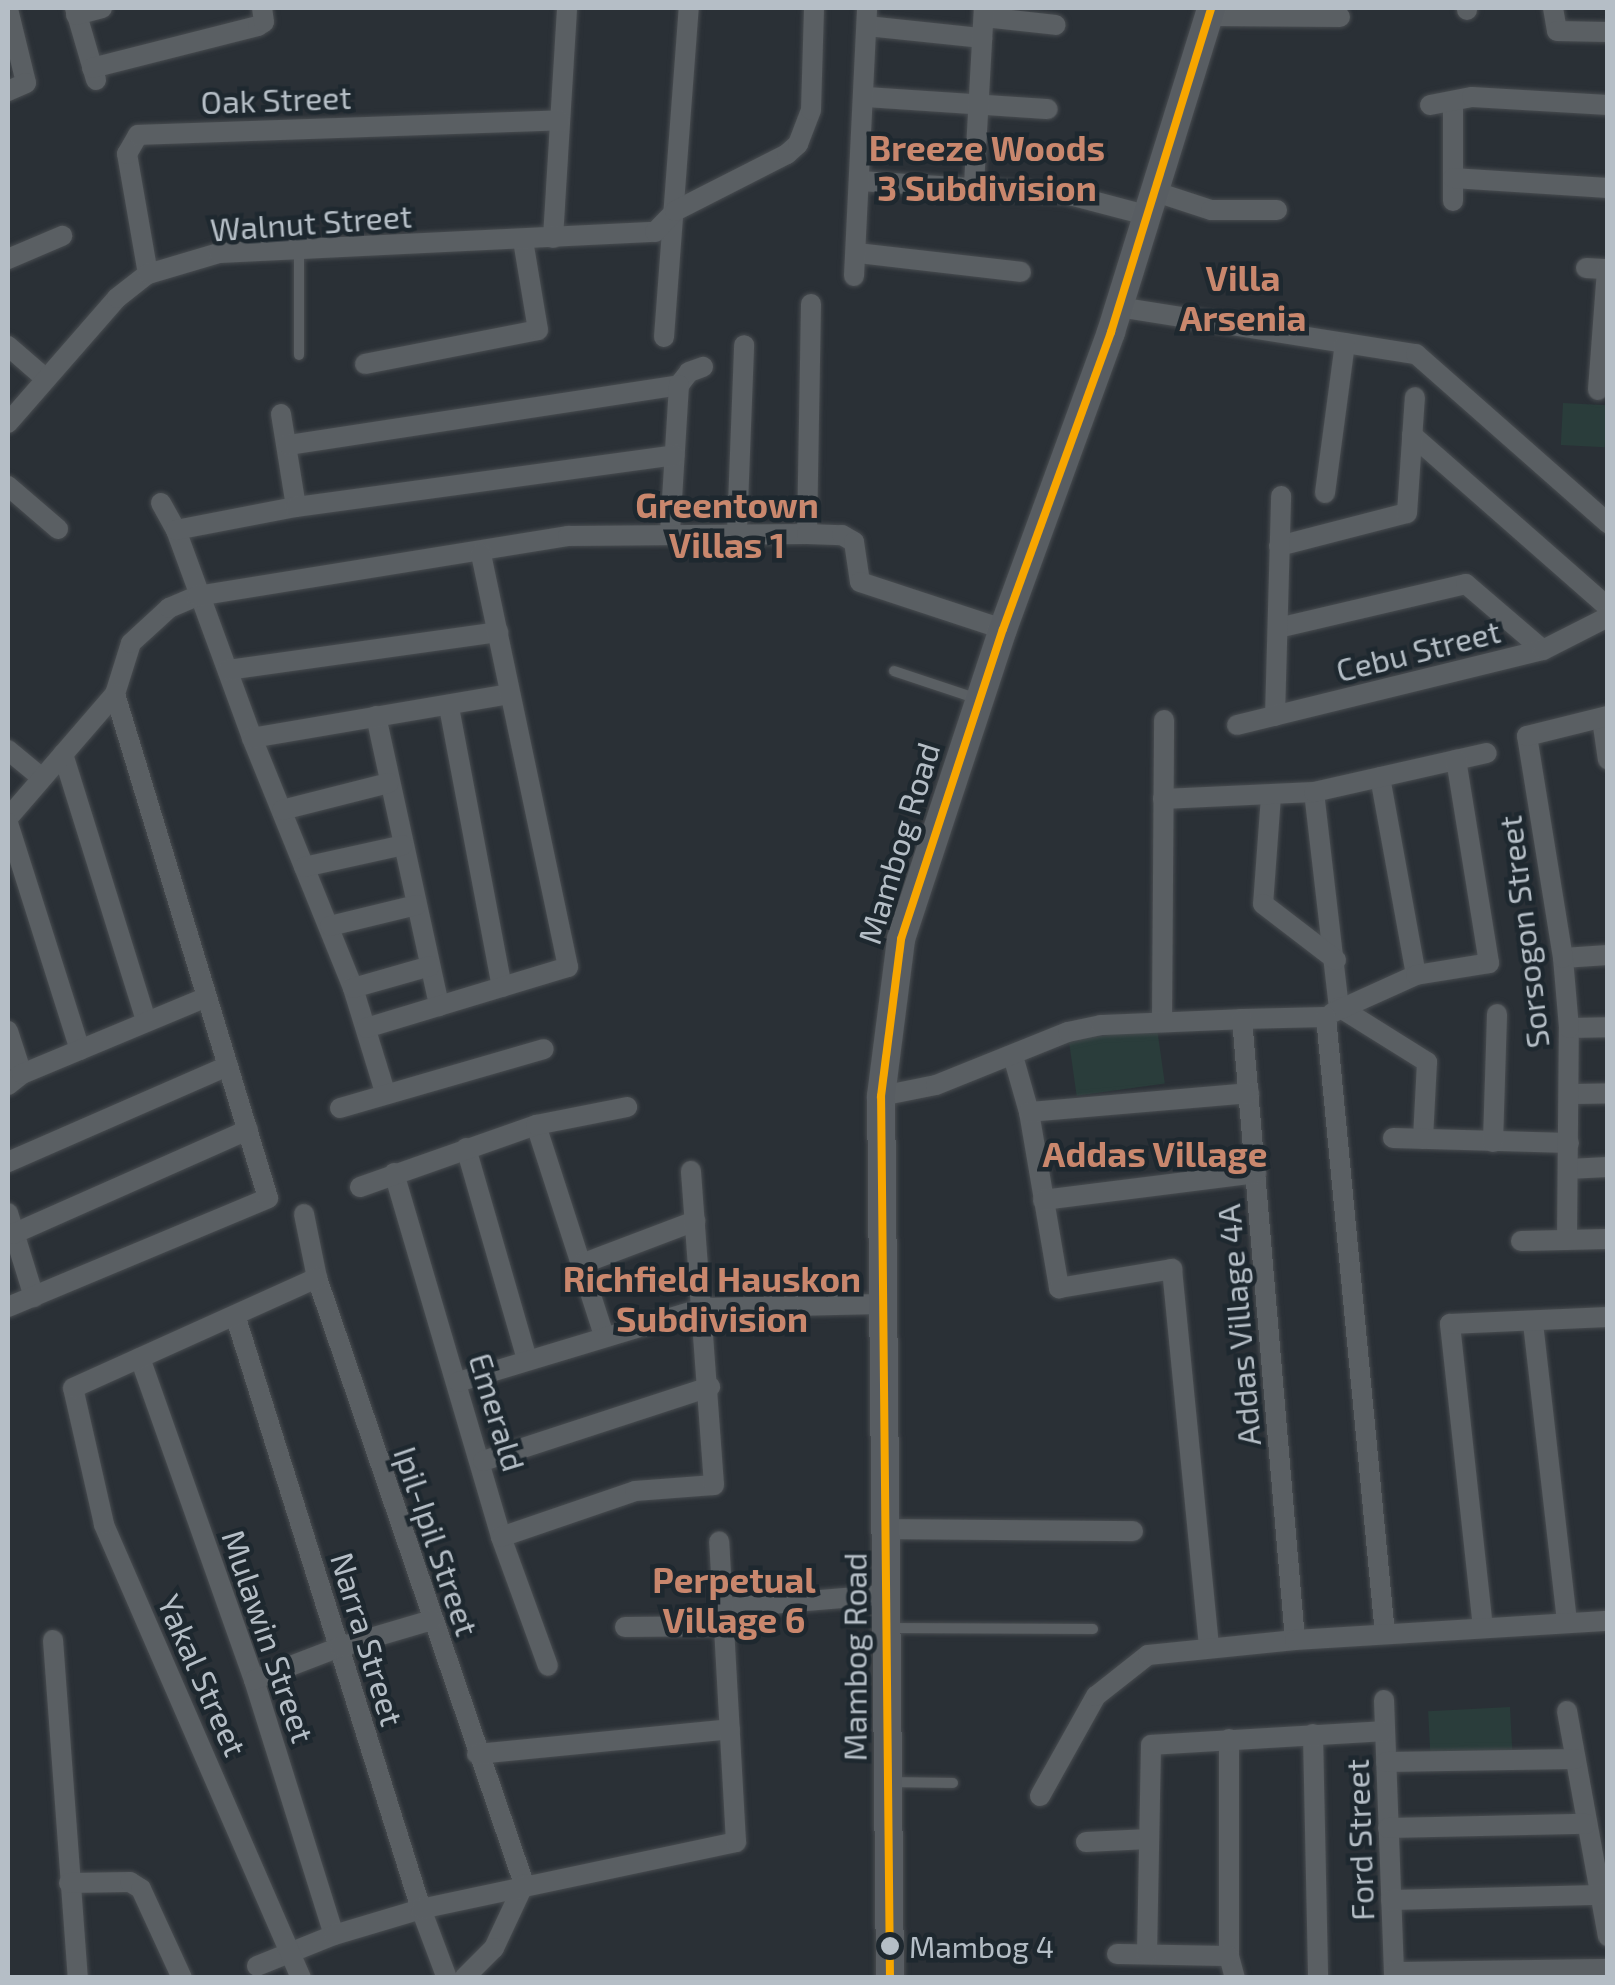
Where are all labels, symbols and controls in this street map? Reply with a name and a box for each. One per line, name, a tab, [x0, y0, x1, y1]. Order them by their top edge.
street label: Oak Street	[200, 77, 352, 121]
district label: Breeze Woods 3 Subdivision	[869, 126, 1105, 208]
street label: Walnut Street	[209, 196, 413, 248]
district label: Villa Arsenia	[1180, 256, 1306, 338]
district label: Greentown Villas 1	[635, 483, 819, 565]
street label: Cebu Street	[1332, 611, 1504, 689]
street label: Mambog Road	[849, 738, 947, 948]
street label: Sorsogon Street	[1490, 814, 1556, 1050]
district label: Addas Village	[1042, 1132, 1268, 1174]
street label: Addas Village 4A	[1208, 1202, 1268, 1448]
district label: Richfield Hauskon Subdivision	[563, 1257, 861, 1339]
street label: Emerald	[462, 1348, 534, 1476]
street label: Ipil-Ipil Street	[387, 1441, 487, 1641]
street label: Mulawin Street	[215, 1525, 323, 1747]
street label: Narra Street	[323, 1548, 413, 1730]
street label: Mambog Road	[835, 1553, 873, 1761]
district label: Perpetual Village 6	[652, 1558, 816, 1640]
street label: Yakal Street	[150, 1588, 256, 1762]
street label: Ford Street	[1337, 1758, 1381, 1922]
place label: Mambog 4	[909, 1928, 1054, 1964]
marker: Mambog 4	[880, 1936, 900, 1956]

